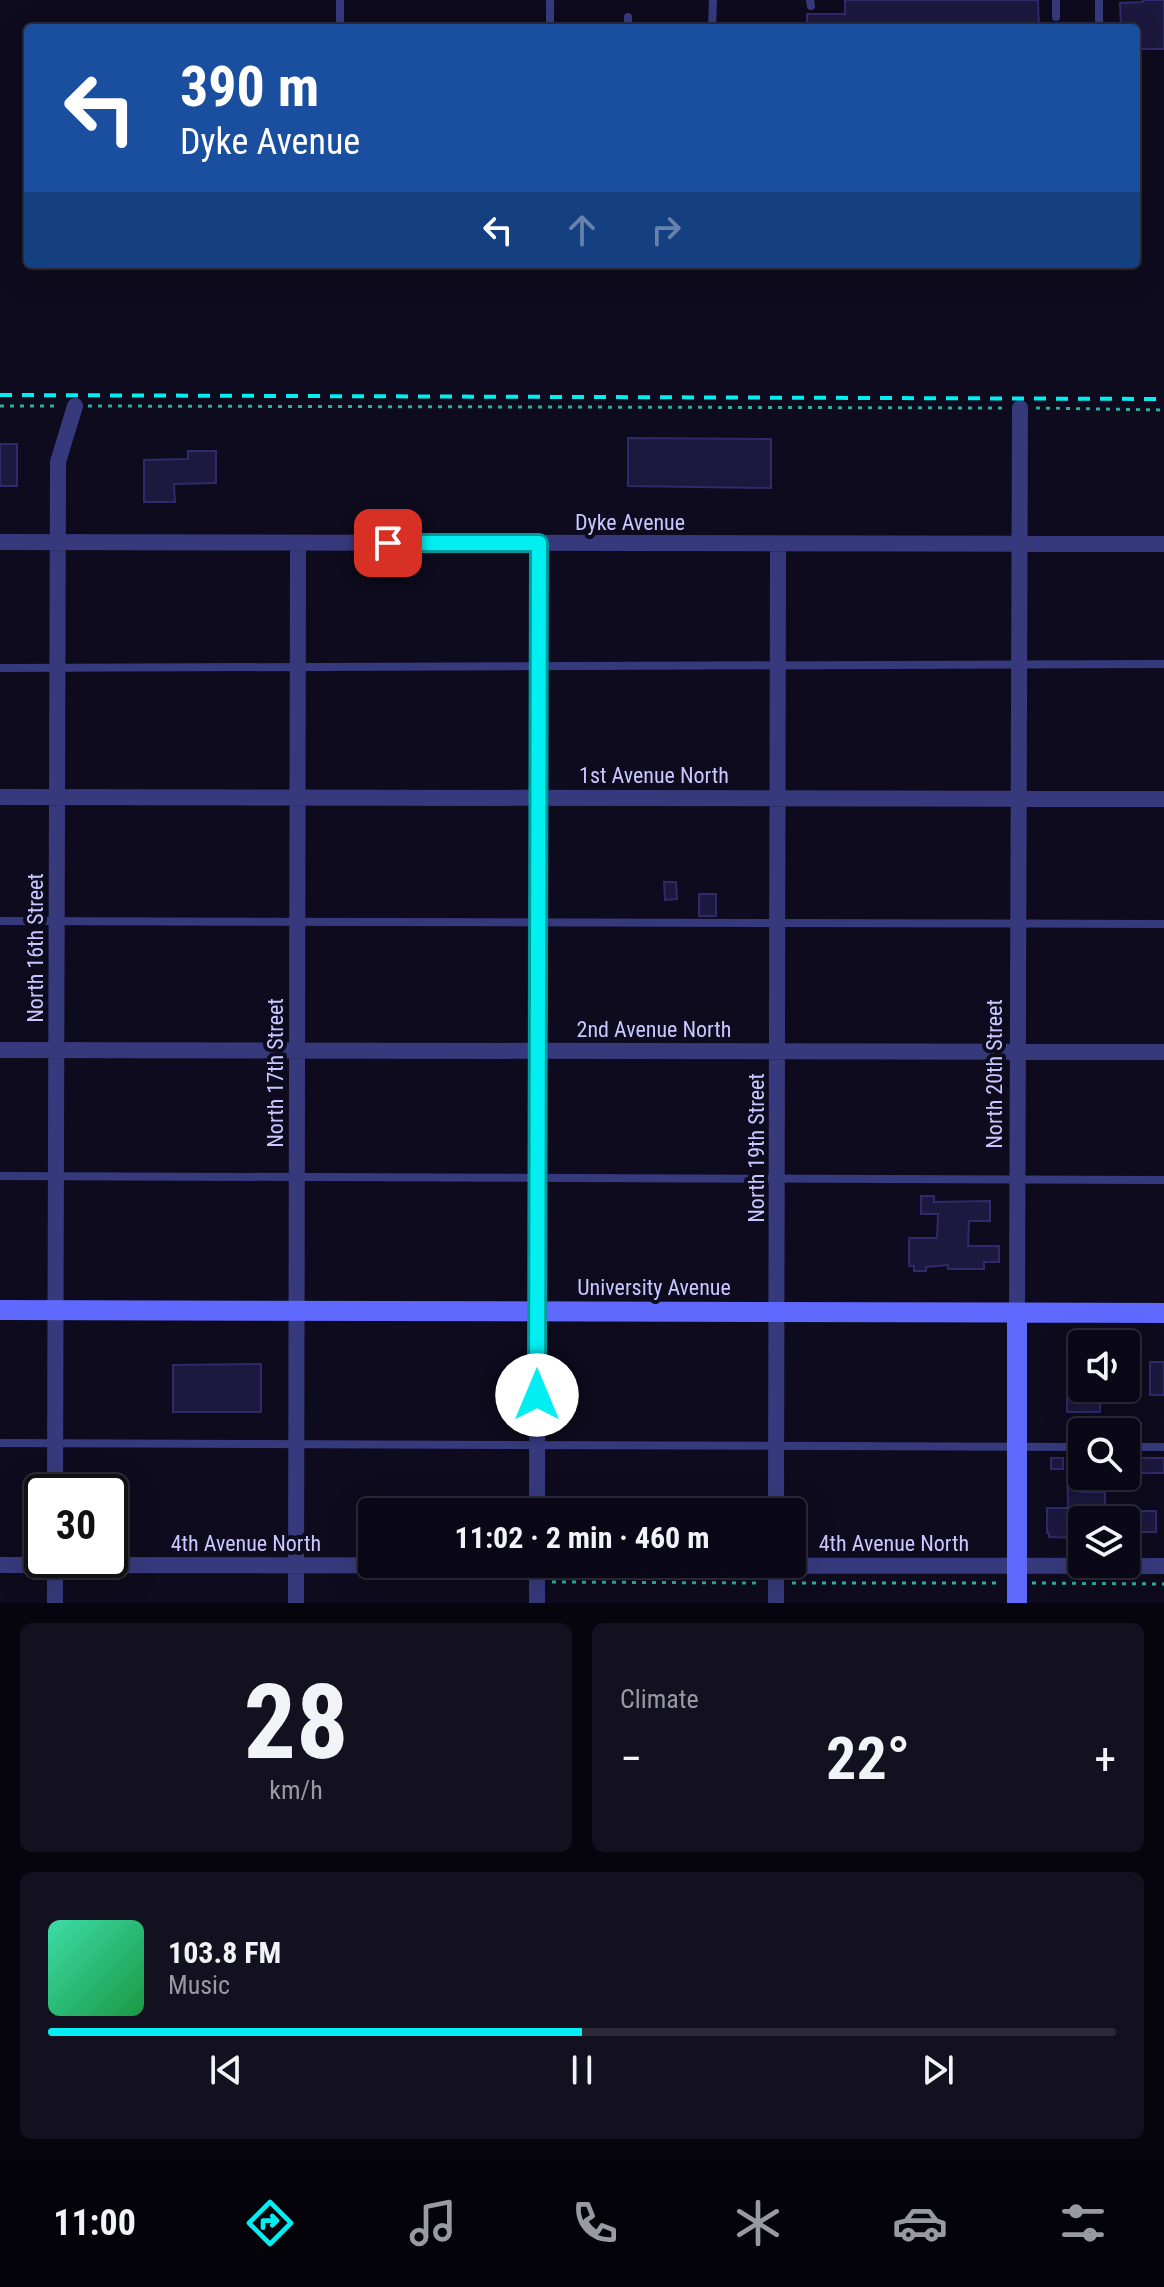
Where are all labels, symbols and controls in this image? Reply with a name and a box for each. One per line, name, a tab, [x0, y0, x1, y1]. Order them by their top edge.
text: 390 m	[180, 54, 319, 120]
icon: left	[48, 56, 152, 160]
text: Dyke Avenue	[180, 121, 360, 163]
icon: left	[476, 208, 520, 252]
icon: ahead	[560, 208, 604, 252]
icon: right	[644, 208, 688, 252]
pin	[354, 509, 422, 577]
street label: Dyke Avenue	[575, 510, 685, 535]
icon: arrive	[366, 521, 410, 565]
street label: 1st Avenue North	[579, 763, 729, 788]
street label: North 16th Street	[23, 873, 48, 1023]
street label: North 17th Street	[263, 998, 288, 1148]
street label: North 20th Street	[982, 999, 1007, 1149]
street label: 2nd Avenue North	[577, 1017, 731, 1042]
street label: North 19th Street	[744, 1073, 769, 1223]
street label: University Avenue	[577, 1275, 731, 1300]
map controls	[1068, 1330, 1140, 1578]
button: sound	[1068, 1330, 1140, 1402]
position arrow	[495, 1353, 579, 1437]
button: search	[1068, 1418, 1140, 1490]
speed limit sign: 30	[24, 1474, 128, 1578]
button: layers	[1068, 1506, 1140, 1578]
text: 11:02 · 2 min · 460 m	[455, 1520, 709, 1555]
street label: 4th Avenue North	[171, 1531, 321, 1556]
street label: 4th Avenue North	[819, 1531, 969, 1556]
text: 28	[243, 1662, 349, 1783]
text: Climate	[620, 1684, 699, 1714]
text: 22°	[826, 1723, 910, 1794]
text: −	[620, 1733, 642, 1785]
text: +	[1094, 1733, 1116, 1785]
text: km/h	[269, 1775, 323, 1805]
text: 103.8 FM	[168, 1935, 281, 1970]
text: Music	[168, 1970, 230, 2000]
icon: previous	[204, 2048, 248, 2092]
icon: pause	[560, 2048, 604, 2092]
icon: next	[916, 2048, 960, 2092]
icon: directions	[242, 2195, 298, 2251]
icon: music	[405, 2195, 461, 2251]
icon: phone	[567, 2195, 623, 2251]
icon: climate	[730, 2195, 786, 2251]
icon: car	[892, 2195, 948, 2251]
icon: filters	[1055, 2195, 1111, 2251]
text: 11:00	[53, 2202, 136, 2244]

